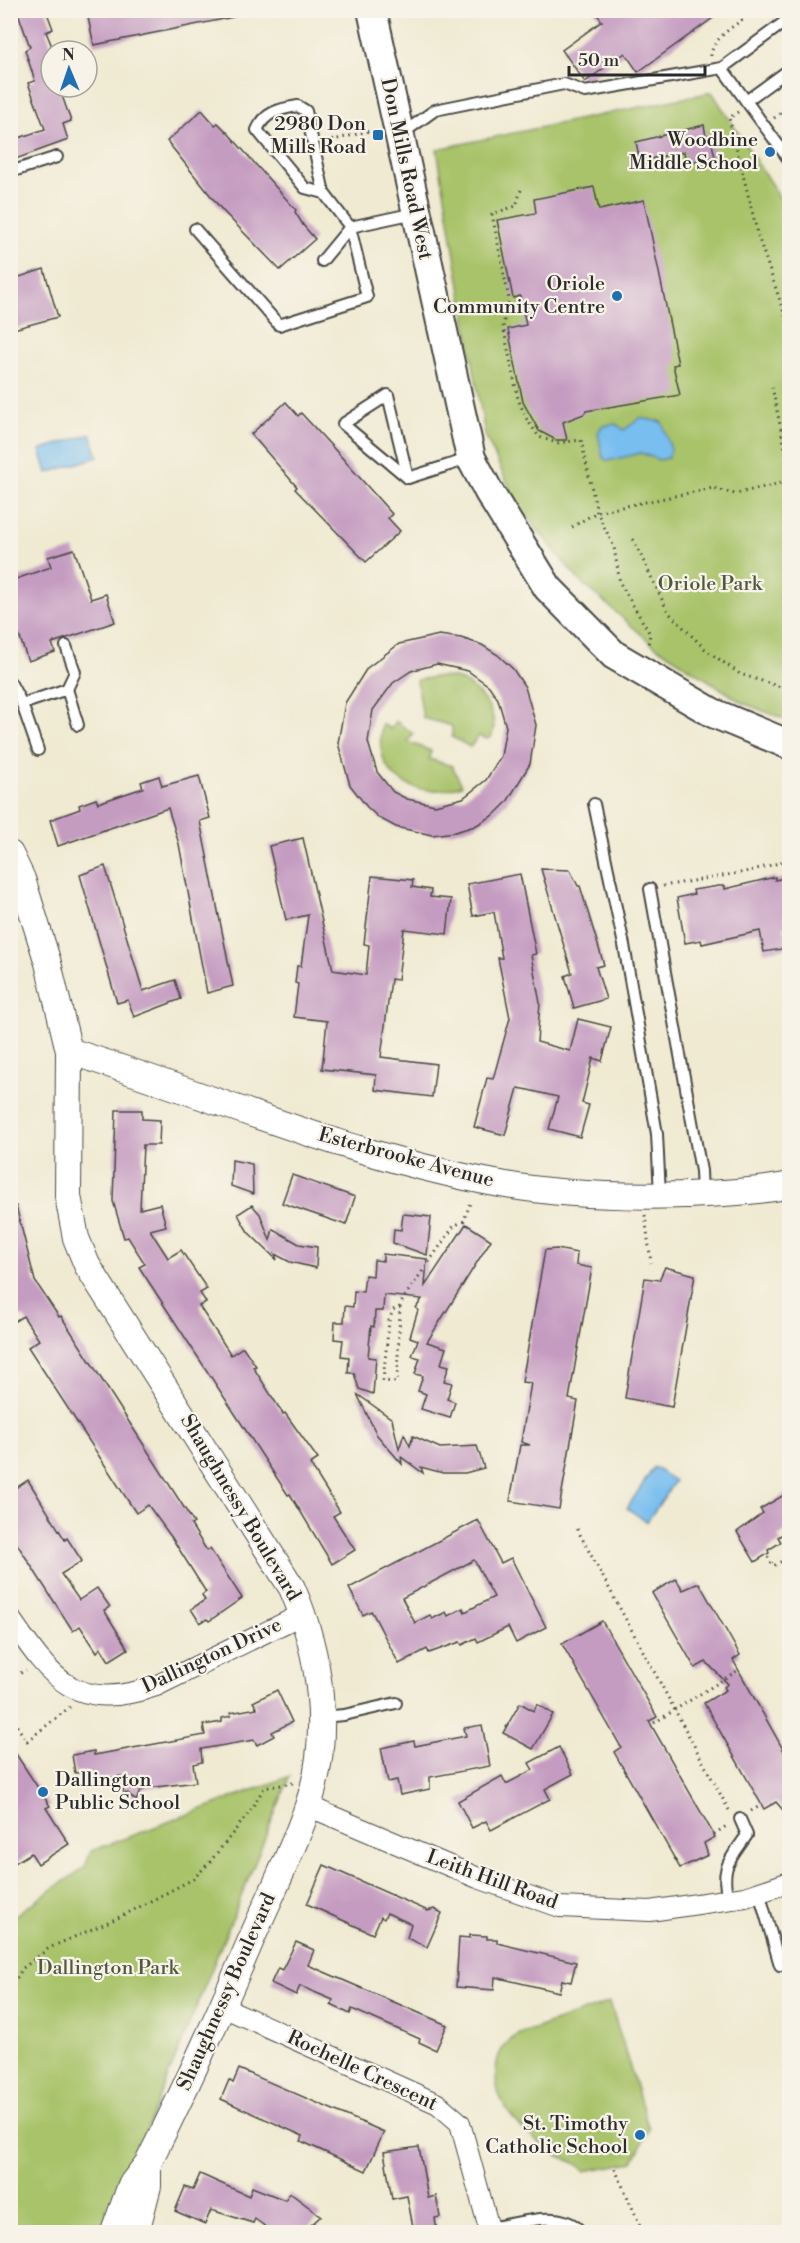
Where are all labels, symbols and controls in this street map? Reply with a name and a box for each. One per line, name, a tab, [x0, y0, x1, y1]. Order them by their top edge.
north arrow	[39, 39, 99, 99]
scale bar	[569, 39, 706, 77]
text: N	[62, 45, 76, 65]
text: 50 m	[578, 49, 620, 72]
street label: Don Mills Road West	[375, 76, 437, 262]
place label: 2980 Don Mills Road	[271, 112, 367, 160]
marker: 2980 Don Mills Road	[371, 128, 385, 142]
place label: Woodbine Middle School	[629, 128, 758, 176]
marker: Woodbine Middle School	[763, 145, 777, 159]
place label: Oriole Community Centre	[433, 272, 605, 320]
marker: Oriole Community Centre	[610, 289, 624, 303]
park label: Oriole Park	[658, 572, 764, 597]
street label: Esterbrooke Avenue	[315, 1123, 497, 1193]
street label: Shaughnessy Boulevard	[174, 1410, 306, 1606]
street label: Dallington Drive	[138, 1613, 286, 1699]
place label: Dallington Public School	[55, 1768, 180, 1816]
marker: Dallington Public School	[36, 1785, 50, 1799]
street label: Leith Hill Road	[423, 1845, 562, 1916]
street label: Shaughnessy Boulevard	[172, 1889, 282, 2095]
park label: Dallington Park	[37, 1956, 181, 1981]
street label: Rochelle Crescent	[283, 2025, 441, 2117]
place label: St. Timothy Catholic School	[485, 2112, 628, 2160]
marker: St. Timothy Catholic School	[633, 2128, 647, 2142]

